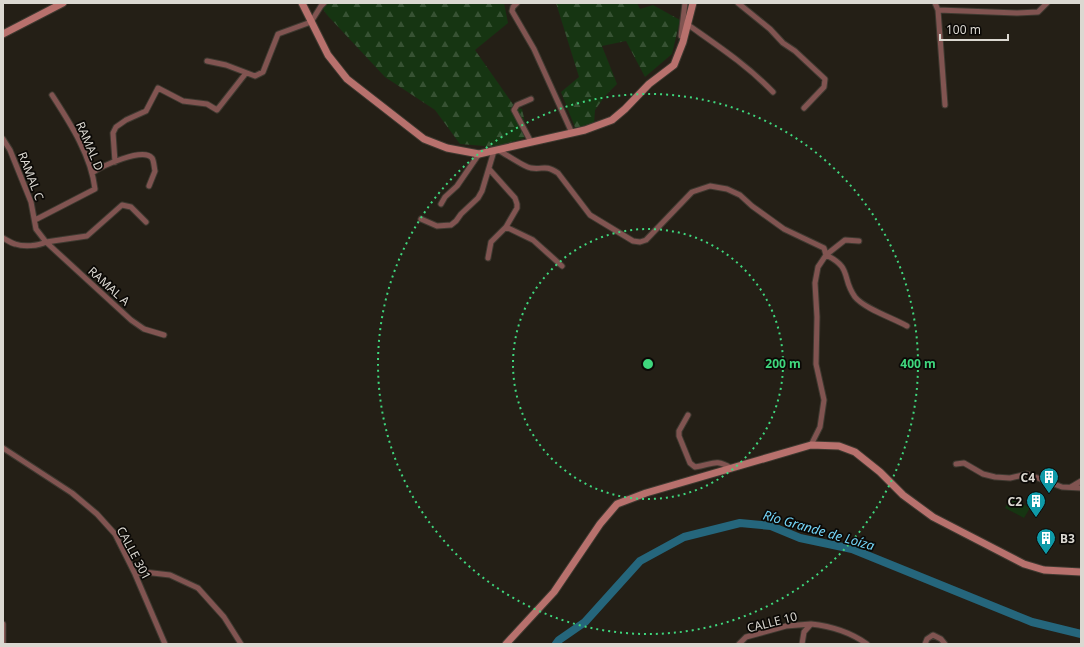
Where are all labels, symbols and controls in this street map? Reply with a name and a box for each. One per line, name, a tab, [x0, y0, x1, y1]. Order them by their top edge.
scale bar	[940, 16, 1008, 42]
text: 100 m	[946, 21, 981, 38]
street label: RAMAL D	[72, 119, 108, 173]
street label: RAMAL C	[14, 149, 48, 203]
street label: RAMAL A	[84, 263, 134, 310]
text: 200 m	[765, 355, 801, 372]
text: 400 m	[900, 355, 936, 372]
centre of rings	[641, 357, 655, 371]
building icon: C4	[1038, 466, 1060, 494]
place label: C4	[1020, 469, 1035, 486]
building icon: C2	[1025, 490, 1047, 518]
place label: C2	[1007, 493, 1022, 510]
water label: Río Grande de Loíza	[761, 505, 877, 555]
street label: CALLE 301	[113, 523, 155, 583]
building icon: B3	[1035, 527, 1057, 555]
place label: B3	[1060, 530, 1075, 547]
street label: CALLE 10	[745, 608, 799, 636]

